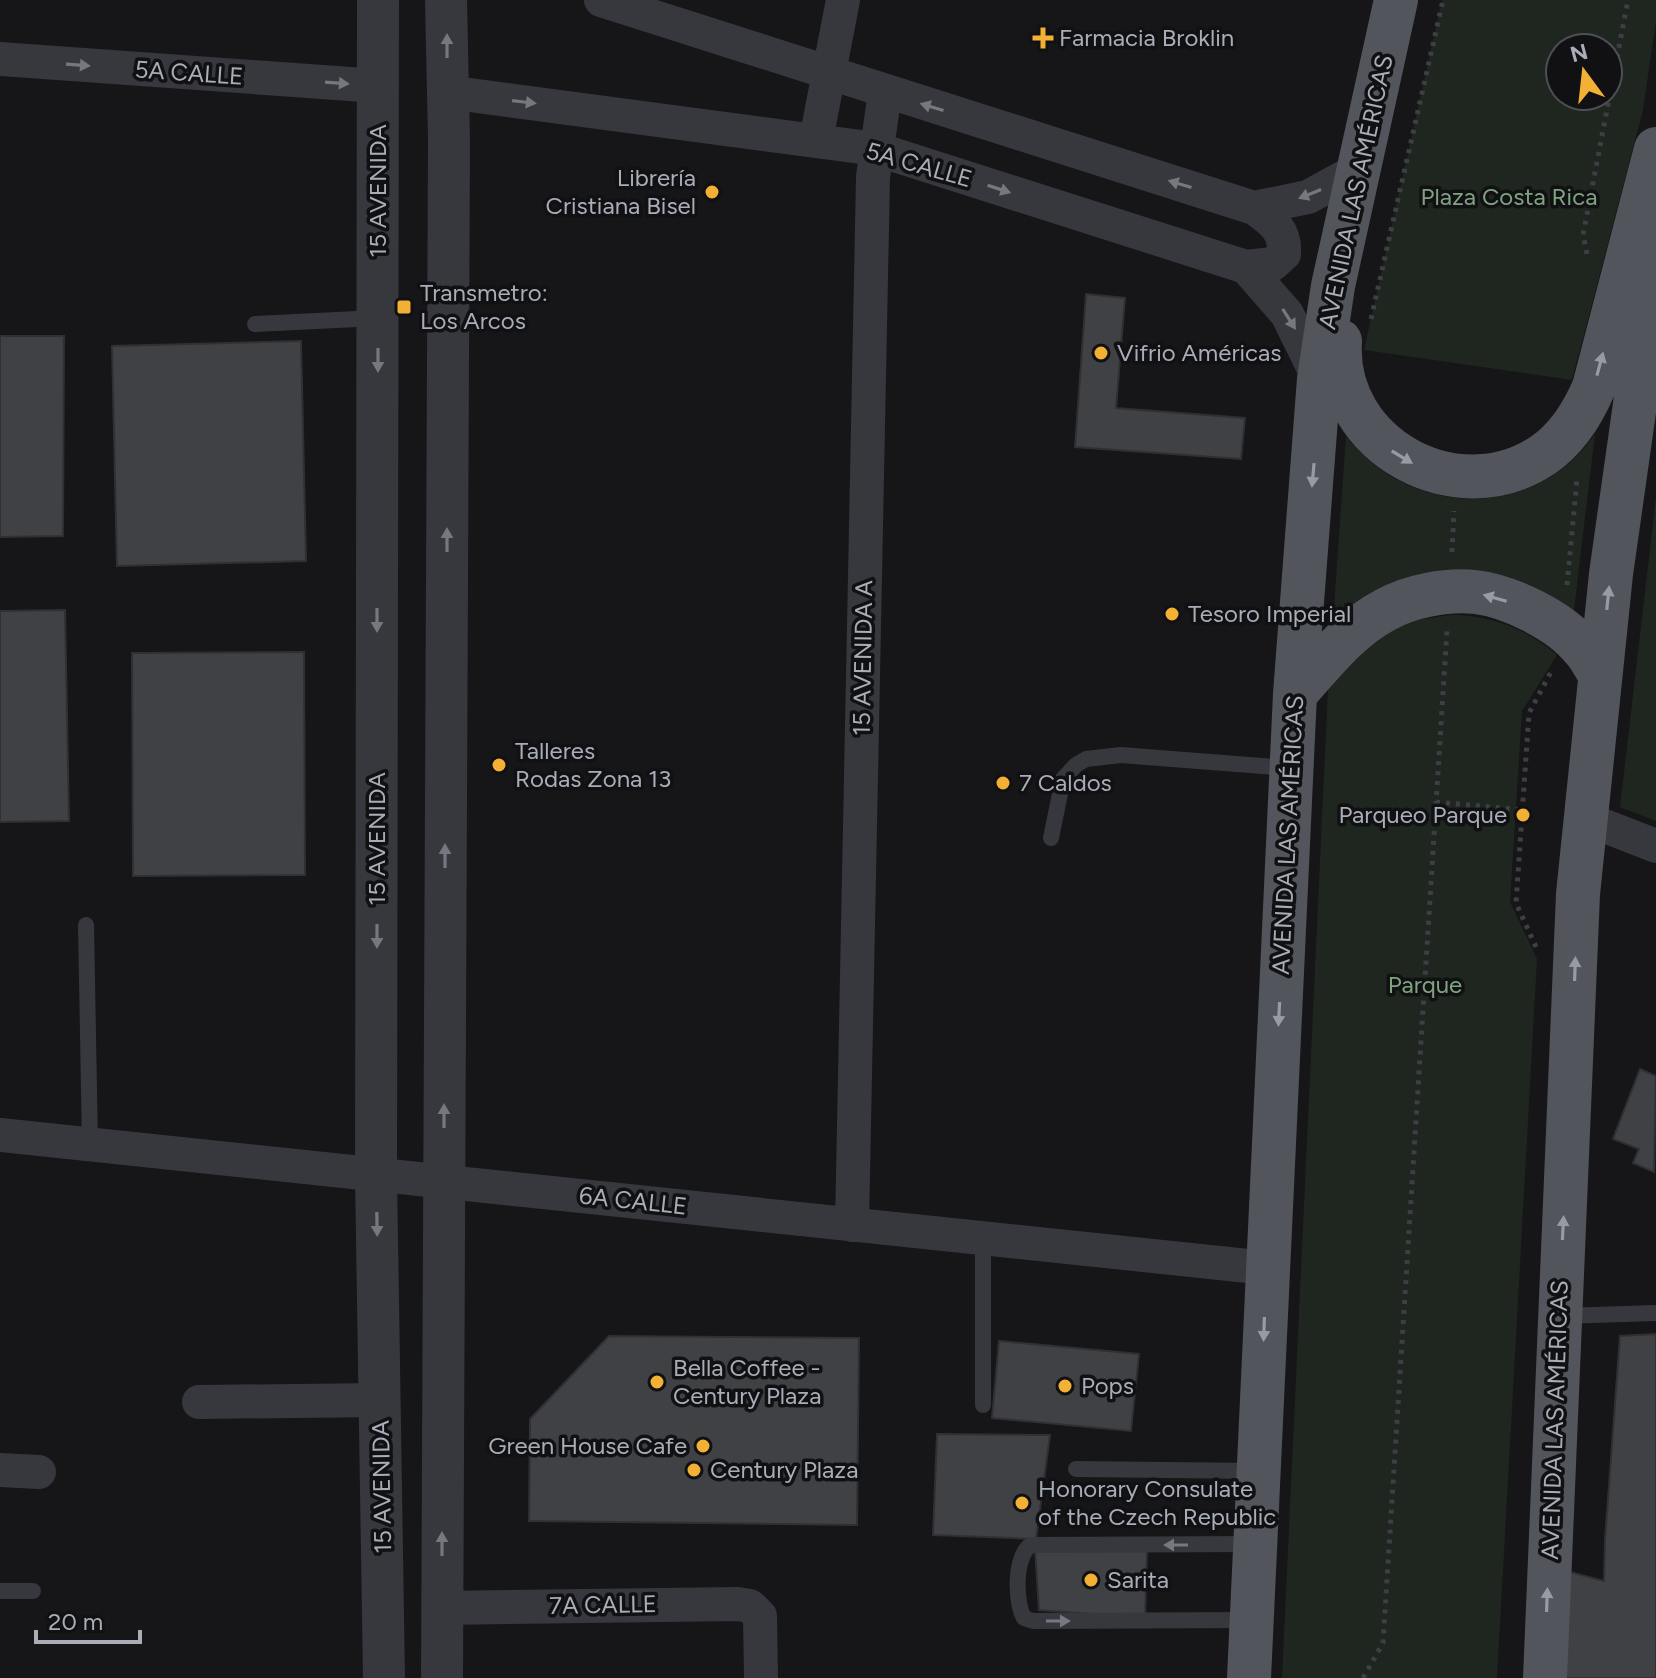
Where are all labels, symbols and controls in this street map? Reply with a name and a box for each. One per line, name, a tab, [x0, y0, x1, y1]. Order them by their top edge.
place label: Farmacia Broklin	[1059, 23, 1234, 52]
marker: Farmacia Broklin	[1034, 29, 1052, 47]
north arrow	[1544, 32, 1624, 112]
one-way arrow	[441, 33, 453, 58]
text: N	[1567, 38, 1591, 68]
street label: AVENIDA LAS AMÉRICAS	[1312, 52, 1399, 332]
street label: 5A CALLE	[134, 54, 244, 91]
one-way arrow	[66, 59, 91, 72]
one-way arrow	[325, 77, 350, 90]
one-way arrow	[512, 95, 537, 108]
one-way arrow	[919, 100, 943, 112]
street label: 15 AVENIDA	[363, 123, 392, 258]
street label: 5A CALLE	[863, 136, 975, 193]
place label: Librería Cristiana Bisel	[546, 163, 696, 220]
one-way arrow	[1167, 178, 1191, 190]
park label: Plaza Costa Rica	[1421, 182, 1597, 211]
marker: Librería Cristiana Bisel	[703, 183, 721, 201]
one-way arrow	[987, 183, 1011, 195]
one-way arrow	[1298, 188, 1322, 201]
place label: Transmetro: Los Arcos	[420, 278, 548, 335]
marker: Transmetro: Los Arcos	[395, 298, 413, 316]
one-way arrow	[1281, 308, 1295, 330]
place label: Vifrio Américas	[1117, 338, 1281, 367]
marker: Vifrio Américas	[1092, 344, 1110, 362]
one-way arrow	[372, 348, 384, 373]
one-way arrow	[1595, 351, 1607, 376]
one-way arrow	[1391, 450, 1413, 464]
one-way arrow	[1306, 463, 1319, 488]
one-way arrow	[441, 527, 453, 552]
street label: 15 AVENIDA A	[847, 579, 878, 736]
one-way arrow	[1602, 585, 1615, 610]
one-way arrow	[1483, 591, 1507, 604]
place label: Tesoro Imperial	[1188, 599, 1351, 628]
marker: Tesoro Imperial	[1163, 605, 1181, 623]
one-way arrow	[371, 608, 383, 633]
street label: AVENIDA LAS AMÉRICAS	[1266, 695, 1309, 975]
place label: Talleres Rodas Zona 13	[515, 736, 671, 793]
marker: Talleres Rodas Zona 13	[490, 756, 508, 774]
place label: 7 Caldos	[1019, 768, 1112, 797]
street label: 15 AVENIDA	[362, 771, 391, 906]
marker: 7 Caldos	[994, 774, 1012, 792]
place label: Parqueo Parque	[1338, 800, 1507, 829]
marker: Parqueo Parque	[1514, 806, 1532, 824]
one-way arrow	[439, 843, 451, 868]
one-way arrow	[371, 924, 383, 949]
one-way arrow	[1568, 956, 1581, 981]
park label: Parque	[1388, 970, 1462, 999]
one-way arrow	[1272, 1002, 1285, 1027]
one-way arrow	[438, 1103, 450, 1128]
street label: 6A CALLE	[578, 1180, 689, 1221]
one-way arrow	[371, 1212, 383, 1237]
one-way arrow	[1557, 1215, 1570, 1240]
street label: AVENIDA LAS AMÉRICAS	[1535, 1280, 1574, 1560]
one-way arrow	[1257, 1317, 1270, 1342]
place label: Bella Coffee - Century Plaza	[673, 1353, 821, 1410]
place label: Pops	[1081, 1371, 1134, 1400]
marker: Bella Coffee - Century Plaza	[648, 1373, 666, 1391]
marker: Pops	[1056, 1377, 1074, 1395]
street label: 15 AVENIDA	[366, 1419, 397, 1554]
place label: Green House Cafe	[488, 1431, 687, 1460]
marker: Green House Cafe	[694, 1437, 712, 1455]
place label: Century Plaza	[710, 1455, 858, 1484]
marker: Century Plaza	[685, 1461, 703, 1479]
place label: Honorary Consulate of the Czech Republic	[1038, 1474, 1276, 1531]
marker: Honorary Consulate of the Czech Republic	[1013, 1494, 1031, 1512]
one-way arrow	[435, 1531, 448, 1556]
one-way arrow	[1163, 1538, 1188, 1551]
place label: Sarita	[1107, 1565, 1169, 1594]
marker: Sarita	[1082, 1571, 1100, 1589]
one-way arrow	[1541, 1587, 1554, 1612]
street label: 7A CALLE	[549, 1589, 657, 1620]
scale bar	[36, 1594, 140, 1644]
text: 20 m	[48, 1607, 103, 1636]
one-way arrow	[1046, 1615, 1071, 1627]

